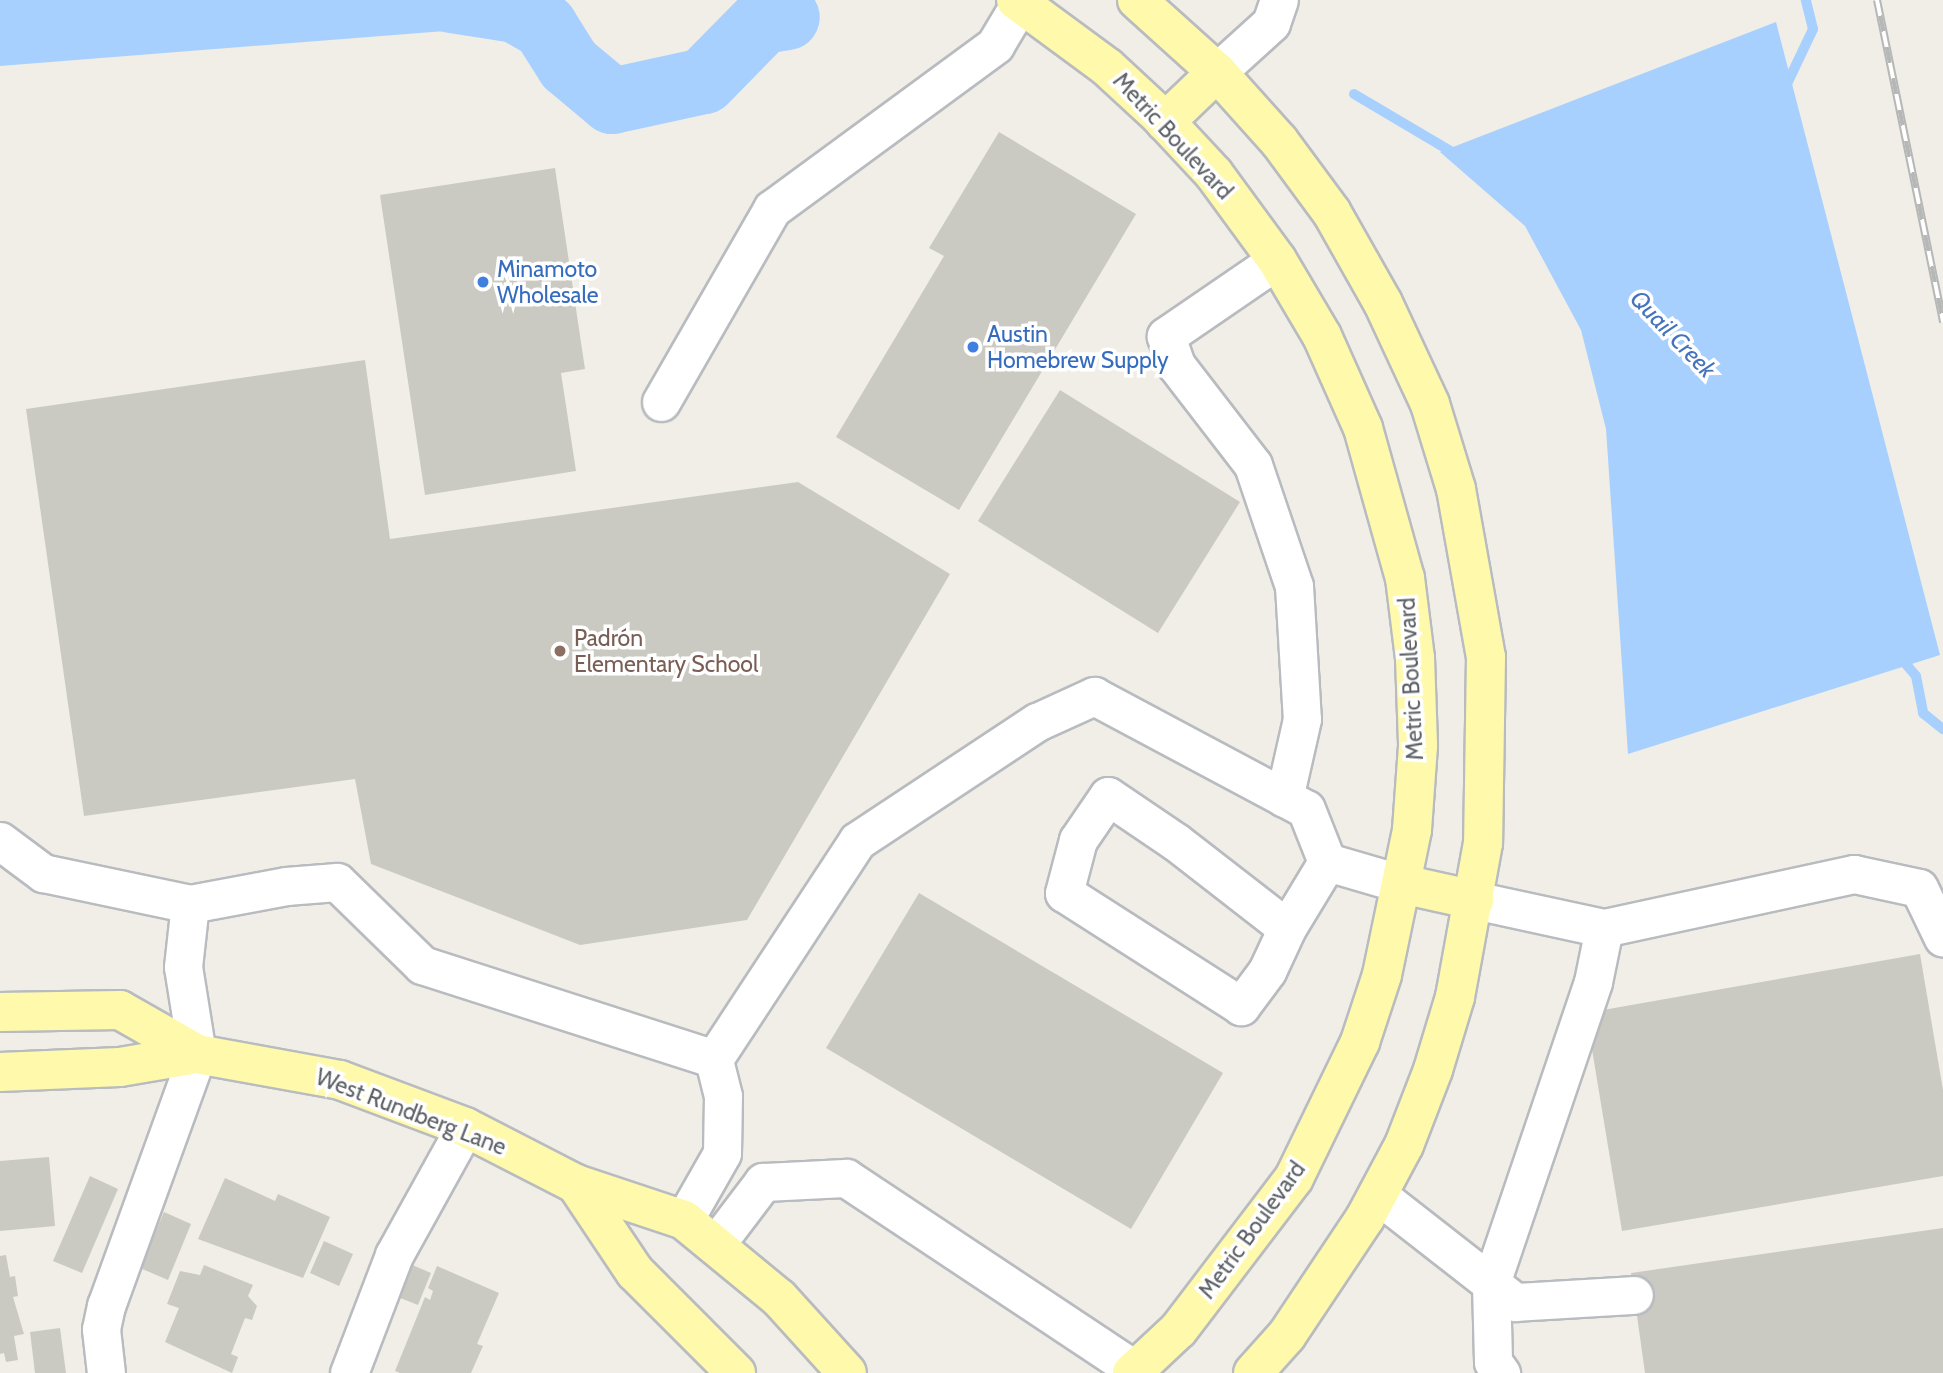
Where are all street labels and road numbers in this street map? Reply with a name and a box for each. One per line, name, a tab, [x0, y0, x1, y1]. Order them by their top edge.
street label: Metric Boulevard	[1107, 67, 1239, 205]
street label: Metric Boulevard	[1393, 597, 1429, 761]
street label: West Rundberg Lane	[312, 1063, 510, 1161]
street label: Metric Boulevard	[1193, 1156, 1311, 1304]

